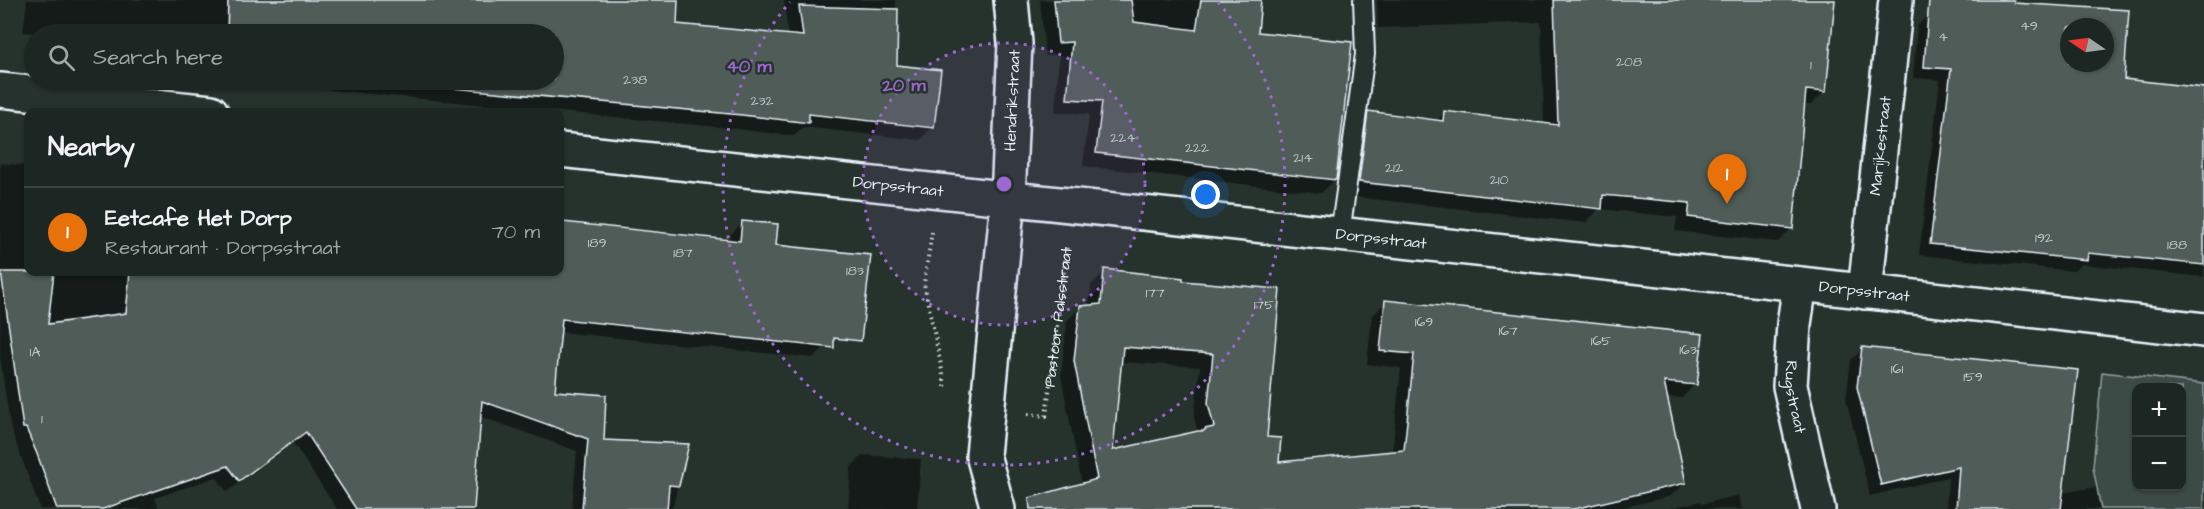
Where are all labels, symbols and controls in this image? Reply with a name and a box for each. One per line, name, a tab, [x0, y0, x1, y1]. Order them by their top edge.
house number: 49	[2020, 16, 2038, 36]
north arrow	[2060, 18, 2114, 72]
search box	[24, 24, 564, 90]
house number: 4	[1938, 27, 1948, 47]
icon: search	[45, 41, 78, 74]
text: Search here	[93, 42, 223, 73]
street label: Hendrikstraat	[999, 49, 1026, 152]
house number: 208	[1616, 52, 1642, 72]
text: 40 m	[727, 54, 772, 79]
house number: 1	[1810, 55, 1812, 75]
house number: 238	[623, 70, 647, 90]
text: 20 m	[882, 73, 926, 98]
house number: 232	[750, 91, 774, 111]
street label: Marijkestraat	[1864, 94, 1897, 197]
house number: 224	[1110, 128, 1136, 148]
text: Nearby	[48, 129, 135, 165]
house number: 222	[1185, 138, 1209, 158]
house number: 214	[1293, 148, 1313, 168]
pin: 1	[1708, 154, 1746, 204]
house number: 212	[1385, 158, 1403, 178]
house number: 210	[1490, 170, 1508, 190]
street label: Dorpsstraat	[852, 171, 945, 202]
centre of rings	[994, 174, 1014, 194]
your location	[1191, 180, 1220, 209]
text: Eetcafe Het Dorp	[105, 203, 292, 234]
text: 1	[66, 218, 69, 246]
text: 70 m	[492, 218, 540, 246]
street label: Dorpsstraat	[1335, 223, 1428, 255]
house number: 192	[2035, 228, 2053, 248]
house number: 189	[588, 233, 606, 253]
text: Restaurant · Dorpsstraat	[105, 234, 341, 262]
house number: 188	[2167, 235, 2187, 255]
house number: 187	[673, 243, 693, 263]
street label: Pastoor Palsstraat	[1039, 245, 1078, 388]
house number: 183	[846, 261, 864, 281]
street label: Dorpsstraat	[1818, 275, 1911, 307]
house number: 177	[1145, 283, 1165, 303]
house number: 175	[1254, 295, 1274, 315]
house number: 169	[1415, 312, 1433, 332]
house number: 167	[1498, 321, 1518, 341]
house number: 165	[1591, 331, 1611, 351]
house number: 163	[1679, 340, 1697, 360]
house number: 1A	[30, 342, 40, 362]
house number: 161	[1891, 359, 1903, 379]
street label: Rugstraat	[1778, 360, 1812, 436]
house number: 159	[1963, 367, 1983, 387]
map controls	[2132, 383, 2186, 491]
button: +	[2132, 383, 2186, 437]
house number: 1	[41, 409, 43, 429]
button: −	[2132, 437, 2186, 491]

